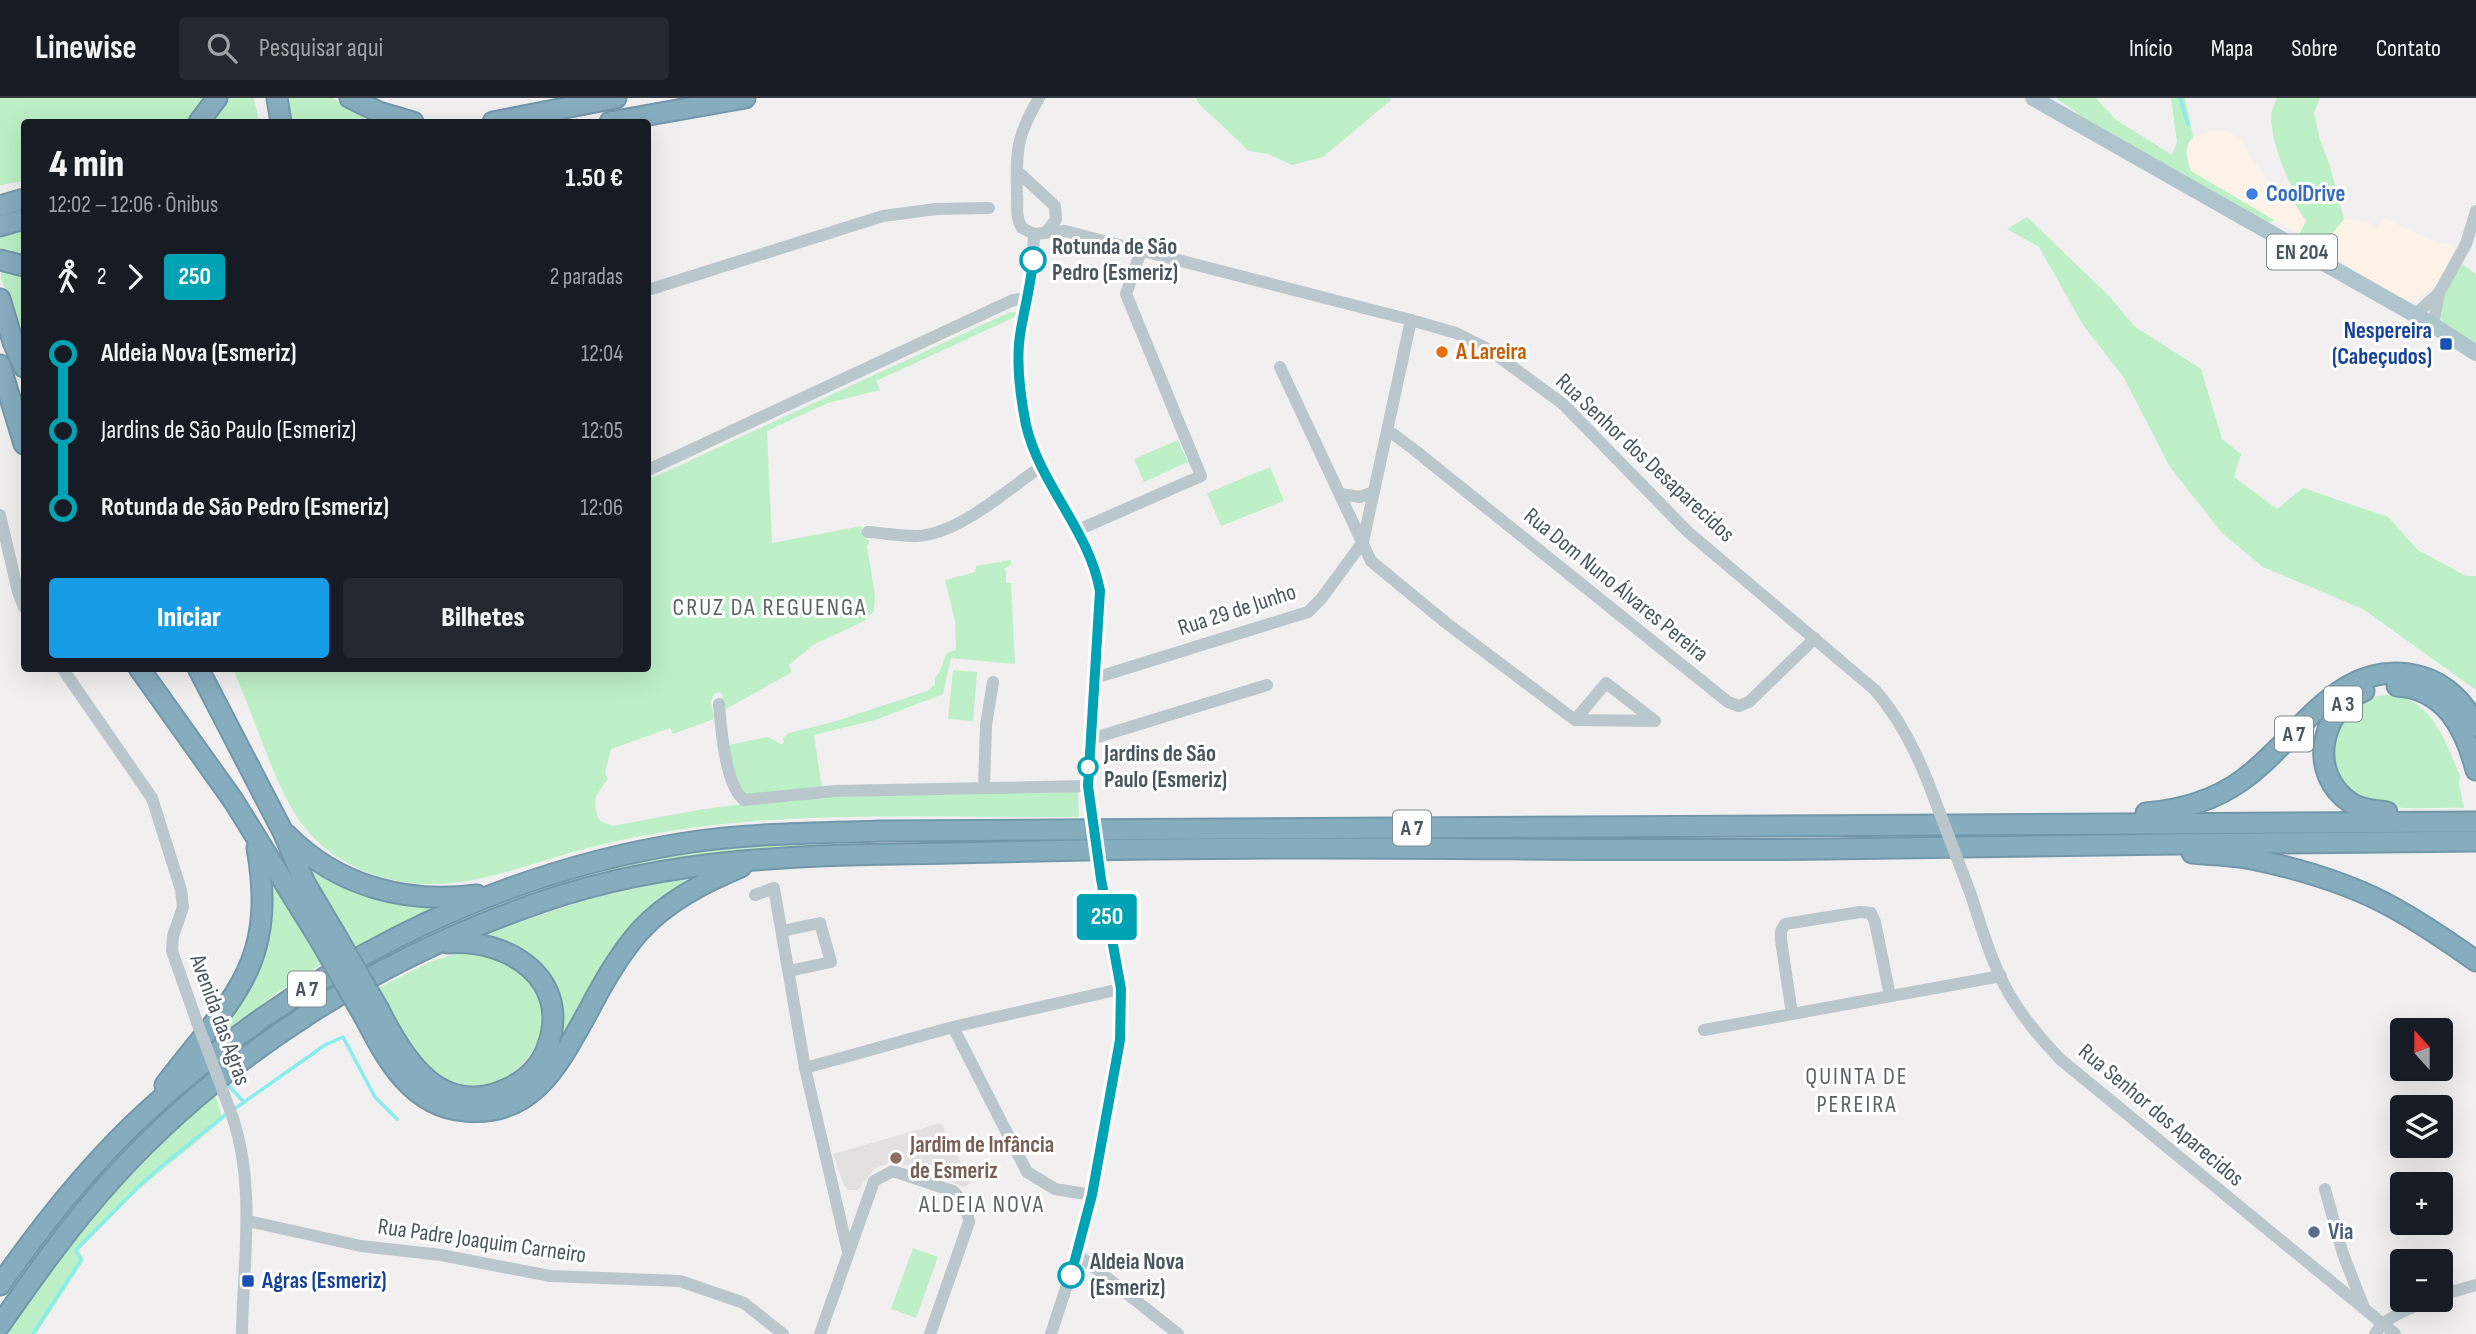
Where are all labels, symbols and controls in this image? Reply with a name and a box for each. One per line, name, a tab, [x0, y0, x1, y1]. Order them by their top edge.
search box	[179, 17, 669, 80]
text: Linewise	[35, 28, 137, 68]
icon: search	[203, 29, 241, 67]
text: Pesquisar aqui	[259, 33, 383, 64]
text: Início	[2129, 34, 2173, 63]
text: Mapa	[2211, 34, 2253, 63]
text: Sobre	[2291, 34, 2338, 63]
text: Contato	[2376, 34, 2441, 63]
text: 4 min	[49, 142, 124, 187]
text: 1.50 €	[565, 163, 623, 194]
place label: CoolDrive	[2266, 180, 2345, 208]
marker: CoolDrive	[2244, 186, 2260, 202]
text: 12:02 – 12:06 · Ônibus	[49, 191, 218, 219]
place label: Rotunda de São Pedro (Esmeriz)	[1052, 233, 1178, 287]
road number: EN 204	[2267, 234, 2337, 270]
marker: Rotunda de São Pedro (Esmeriz)	[1020, 247, 1046, 273]
icon: walk	[49, 258, 87, 296]
icon: forward	[116, 258, 154, 296]
text: 250	[178, 262, 211, 291]
text: 2	[97, 263, 106, 291]
text: 2 paradas	[550, 263, 623, 291]
place label: Nespereira (Cabeçudos)	[2332, 317, 2432, 371]
marker: Nespereira (Cabeçudos)	[2438, 336, 2454, 352]
text: Aldeia Nova (Esmeriz)	[101, 338, 297, 369]
place label: A Lareira	[1455, 338, 1527, 366]
text: 12:04	[581, 340, 623, 368]
marker: A Lareira	[1434, 344, 1450, 360]
street label: Rua Senhor dos Desaparecidos	[1550, 368, 1740, 548]
text: Jardins de São Paulo (Esmeriz)	[101, 415, 357, 446]
text: 12:05	[581, 417, 623, 445]
text: Rotunda de São Pedro (Esmeriz)	[101, 492, 389, 523]
text: 12:06	[581, 494, 623, 522]
street label: Rua Dom Nuno Álvares Pereira	[1518, 502, 1714, 668]
button: Iniciar	[49, 578, 329, 658]
button: Bilhetes	[343, 578, 623, 658]
street label: Rua 29 de Junho	[1175, 578, 1299, 642]
district label: CRUZ DA REGUENGA	[673, 593, 867, 622]
road number: A 3	[2324, 686, 2362, 722]
road number: A 7	[2275, 716, 2313, 752]
place label: Jardins de São Paulo (Esmeriz)	[1103, 740, 1227, 794]
marker: Jardins de São Paulo (Esmeriz)	[1078, 757, 1098, 777]
road number: A 7	[1393, 810, 1431, 846]
line badge: 250	[1067, 894, 1147, 940]
text: 250	[1091, 902, 1123, 931]
street label: Avenida das Agras	[183, 950, 257, 1089]
road number: A 7	[288, 972, 326, 1006]
north arrow	[2390, 1018, 2454, 1082]
map controls	[2390, 1018, 2453, 1312]
street label: Rua Senhor dos Aparecidos	[2073, 1038, 2249, 1192]
district label: QUINTA DE PEREIRA	[1805, 1062, 1909, 1119]
button: layers	[2390, 1095, 2453, 1158]
place label: Jardim de Infância de Esmeriz	[909, 1131, 1054, 1185]
marker: Jardim de Infância de Esmeriz	[888, 1150, 904, 1166]
button: +	[2390, 1172, 2453, 1235]
district label: ALDEIA NOVA	[918, 1190, 1045, 1219]
street label: Rua Padre Joaquim Carneiro	[376, 1213, 588, 1269]
place label: Via	[2328, 1218, 2353, 1246]
marker: Via	[2306, 1224, 2322, 1240]
place label: Aldeia Nova (Esmeriz)	[1089, 1248, 1184, 1302]
button: −	[2390, 1249, 2453, 1312]
marker: Aldeia Nova (Esmeriz)	[1058, 1262, 1084, 1288]
place label: Agras (Esmeriz)	[261, 1267, 387, 1295]
marker: Agras (Esmeriz)	[240, 1273, 256, 1289]

